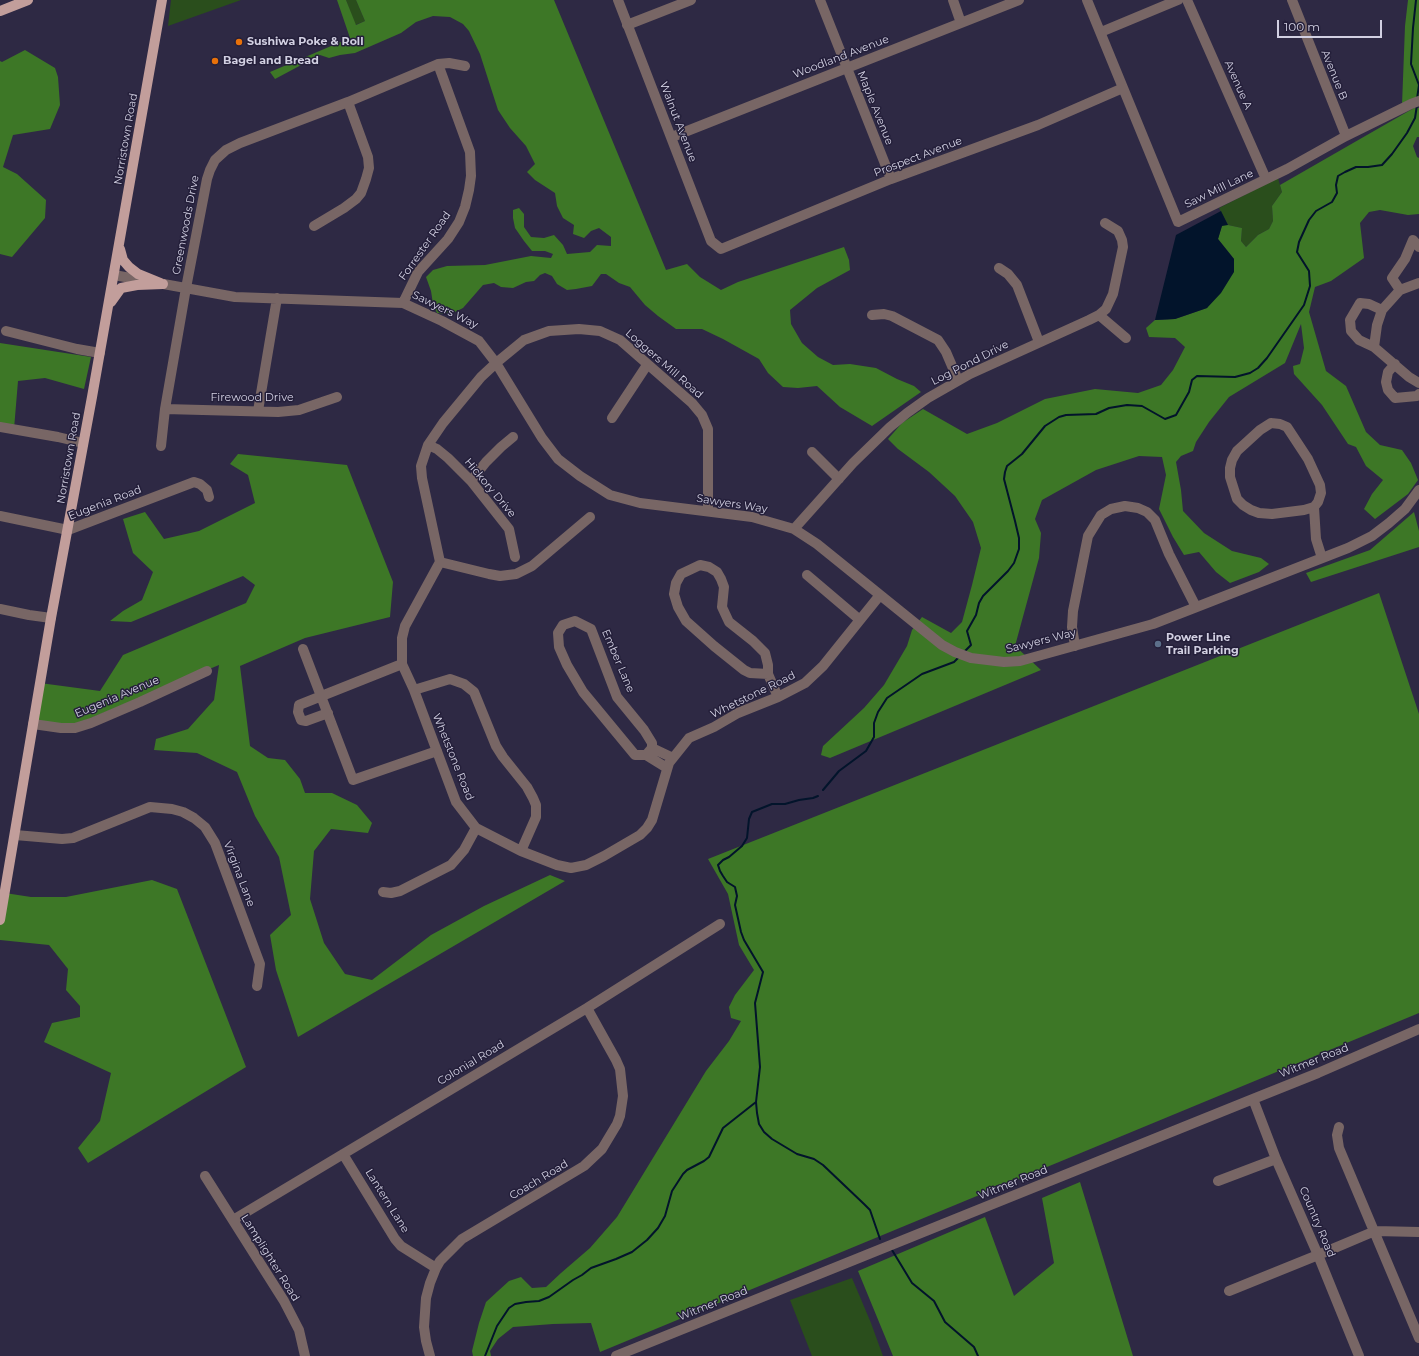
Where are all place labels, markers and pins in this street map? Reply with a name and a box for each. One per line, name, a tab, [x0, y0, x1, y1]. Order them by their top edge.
place label: Sushiwa Poke & Roll	[247, 35, 363, 49]
marker: Sushiwa Poke & Roll	[234, 37, 244, 47]
place label: Bagel and Bread	[223, 54, 319, 68]
marker: Bagel and Bread	[210, 56, 220, 66]
place label: Power Line Trail Parking	[1166, 631, 1239, 657]
marker: Power Line Trail Parking	[1153, 639, 1163, 649]

